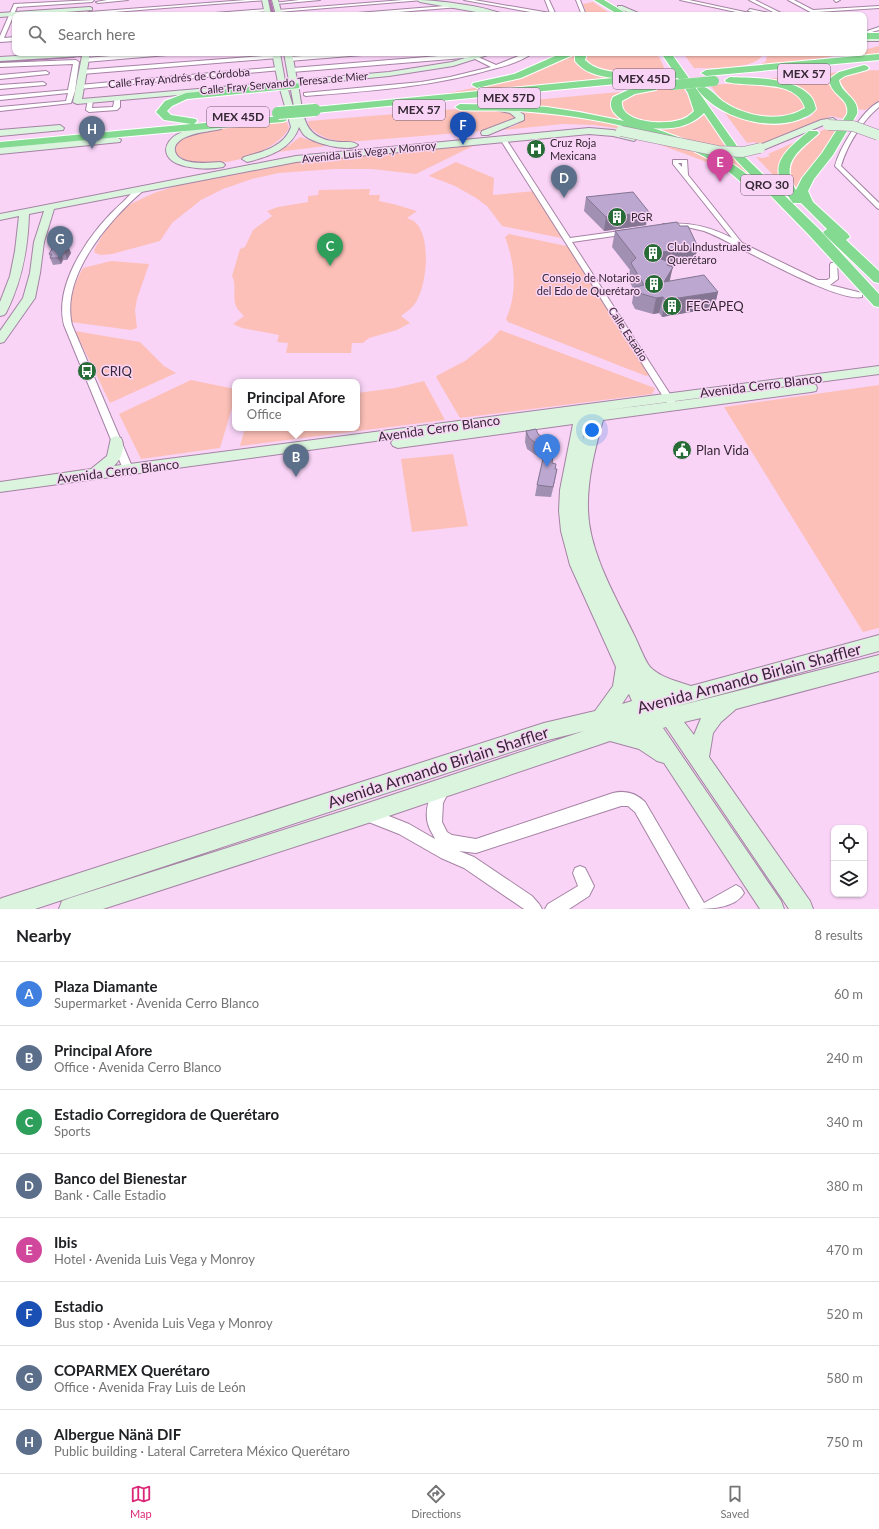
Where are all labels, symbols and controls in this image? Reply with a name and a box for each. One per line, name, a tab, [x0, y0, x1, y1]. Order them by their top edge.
search box	[12, 12, 867, 56]
icon: search	[26, 23, 48, 45]
text: Search here	[58, 25, 135, 43]
road number: MEX 57	[778, 64, 830, 84]
street label: Calle Fray Andrés de Córdoba	[107, 65, 250, 90]
street label: Calle Fray Servando Teresa de Mier	[199, 69, 369, 96]
road number: MEX 45D	[613, 69, 675, 89]
road number: MEX 57D	[478, 88, 540, 108]
road number: MEX 57	[393, 100, 445, 120]
road number: MEX 45D	[207, 107, 269, 127]
pin: F	[450, 112, 476, 145]
pin: H	[79, 116, 105, 149]
place label: Cruz Roja Mexicana	[550, 136, 596, 162]
street label: Avenida Luis Vega y Monroy	[301, 138, 437, 165]
hospital icon: Cruz Roja Mexicana	[525, 138, 547, 160]
pin: E	[707, 149, 733, 182]
pin: D	[551, 165, 577, 198]
road number: QRO 30	[741, 175, 793, 195]
building icon: PGR	[606, 206, 628, 228]
place label: PGR	[631, 210, 653, 223]
pin: G	[47, 226, 73, 259]
pin: C	[317, 233, 343, 266]
place label: Club Industruales Querétaro	[667, 240, 751, 266]
building icon: Club Industruales Querétaro	[642, 242, 664, 264]
place label: Consejo de Notarios del Edo de Querétaro	[537, 271, 640, 297]
building icon: Consejo de Notarios del Edo de Querétaro	[643, 273, 665, 295]
building icon: FECAPEQ	[661, 295, 683, 317]
place label: FECAPEQ	[686, 298, 744, 314]
street label: Calle Estadio	[606, 304, 651, 363]
bus stop icon: CRIQ	[76, 360, 98, 382]
place label: CRIQ	[101, 363, 132, 379]
street label: Avenida Cerro Blanco	[699, 370, 823, 400]
popup	[232, 379, 360, 431]
text: Principal Afore	[247, 388, 345, 406]
text: Office	[247, 406, 282, 422]
street label: Avenida Cerro Blanco	[377, 412, 501, 444]
your location	[582, 420, 602, 440]
pin: A	[534, 434, 560, 467]
public building icon: Plan Vida	[671, 439, 693, 461]
place label: Plan Vida	[696, 442, 749, 458]
pin: B	[283, 444, 309, 477]
street label: Avenida Cerro Blanco	[56, 456, 180, 486]
street label: Avenida Armando Birlain Shaffler	[635, 638, 863, 717]
street label: Avenida Armando Birlain Shaffler	[325, 722, 551, 811]
map controls	[831, 825, 867, 897]
button: locate	[831, 825, 867, 861]
button: layers	[831, 861, 867, 897]
text: Nearby	[16, 925, 71, 946]
text: 8 results	[815, 927, 863, 943]
text: Plaza Diamante	[54, 977, 158, 995]
text: A	[24, 986, 34, 1002]
text: 60 m	[834, 986, 863, 1002]
text: Supermarket · Avenida Cerro Blanco	[54, 995, 259, 1011]
text: Principal Afore	[54, 1041, 152, 1059]
text: B	[25, 1050, 33, 1066]
text: 240 m	[826, 1050, 863, 1066]
text: Office · Avenida Cerro Blanco	[54, 1059, 221, 1075]
text: Estadio Corregidora de Querétaro	[54, 1105, 279, 1123]
text: C	[25, 1114, 33, 1130]
text: 340 m	[826, 1114, 863, 1130]
text: Sports	[54, 1123, 91, 1139]
text: Banco del Bienestar	[54, 1169, 187, 1187]
text: D	[24, 1178, 34, 1194]
text: 380 m	[826, 1178, 863, 1194]
text: Bank · Calle Estadio	[54, 1187, 166, 1203]
text: Ibis	[54, 1233, 77, 1251]
text: E	[25, 1242, 33, 1258]
text: 470 m	[826, 1242, 863, 1258]
text: Hotel · Avenida Luis Vega y Monroy	[54, 1251, 255, 1267]
text: Estadio	[54, 1297, 103, 1315]
text: F	[25, 1306, 33, 1322]
text: 520 m	[826, 1306, 863, 1322]
text: Bus stop · Avenida Luis Vega y Monroy	[54, 1315, 273, 1331]
text: COPARMEX Querétaro	[54, 1361, 210, 1379]
text: G	[24, 1370, 34, 1386]
text: 580 m	[826, 1370, 863, 1386]
text: Office · Avenida Fray Luis de León	[54, 1379, 246, 1395]
text: Albergue Nänä DIF	[54, 1425, 181, 1443]
text: H	[24, 1434, 34, 1450]
text: 750 m	[826, 1434, 863, 1450]
text: Public building · Lateral Carretera México Querétaro	[54, 1443, 350, 1459]
tab: Map	[130, 1483, 152, 1520]
tab: Directions	[411, 1483, 461, 1520]
tab: Saved	[720, 1483, 749, 1520]

